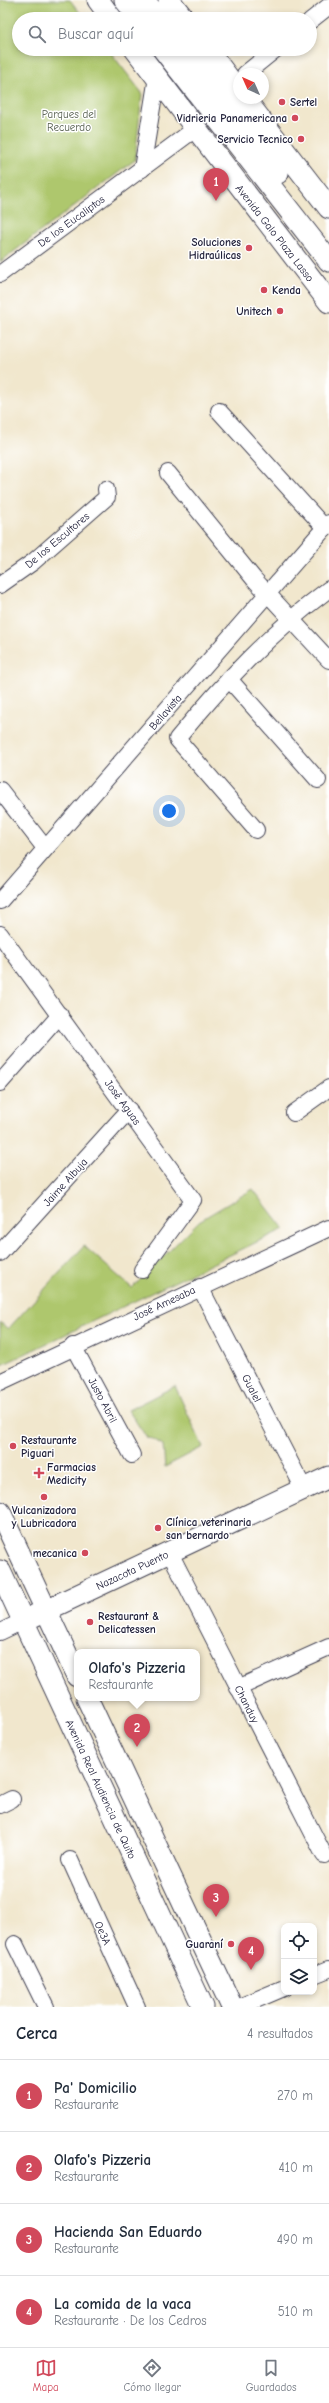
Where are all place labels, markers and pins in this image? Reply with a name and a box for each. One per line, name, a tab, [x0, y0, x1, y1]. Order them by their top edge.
place label: Sertel	[290, 96, 317, 109]
marker: Sertel	[277, 97, 287, 107]
place label: Vidrieria Panamericana	[177, 112, 287, 125]
marker: Vidrieria Panamericana	[290, 113, 300, 123]
place label: Servicio Tecnico	[217, 133, 293, 146]
marker: Servicio Tecnico	[296, 134, 306, 144]
pin: 1	[203, 168, 229, 201]
place label: Soluciones Hidraúlicas	[189, 236, 241, 262]
marker: Soluciones Hidraúlicas	[244, 243, 254, 253]
place label: Kenda	[272, 284, 301, 297]
marker: Kenda	[259, 285, 269, 295]
place label: Unitech	[236, 305, 272, 318]
marker: Unitech	[275, 306, 285, 316]
place label: Restaurante Piguari	[21, 1434, 77, 1460]
marker: Restaurante Piguari	[8, 1441, 18, 1451]
place label: Farmacias Medicity	[47, 1461, 96, 1487]
marker: Farmacias Medicity	[34, 1468, 44, 1478]
marker: Vulcanizadora y Lubricadora	[39, 1492, 49, 1502]
place label: Vulcanizadora y Lubricadora	[11, 1504, 77, 1530]
place label: Clínica veterinaria san bernardo	[166, 1516, 251, 1542]
marker: Clínica veterinaria san bernardo	[153, 1523, 163, 1533]
place label: mecanica	[33, 1547, 77, 1560]
marker: mecanica	[80, 1548, 90, 1558]
place label: Restaurant & Delicatessen	[98, 1610, 159, 1636]
marker: Restaurant & Delicatessen	[85, 1617, 95, 1627]
pin: 2	[124, 1714, 150, 1747]
pin: 3	[203, 1884, 229, 1917]
pin: 4	[238, 1937, 264, 1970]
place label: Guaraní	[186, 1938, 223, 1951]
marker: Guaraní	[226, 1939, 236, 1949]

